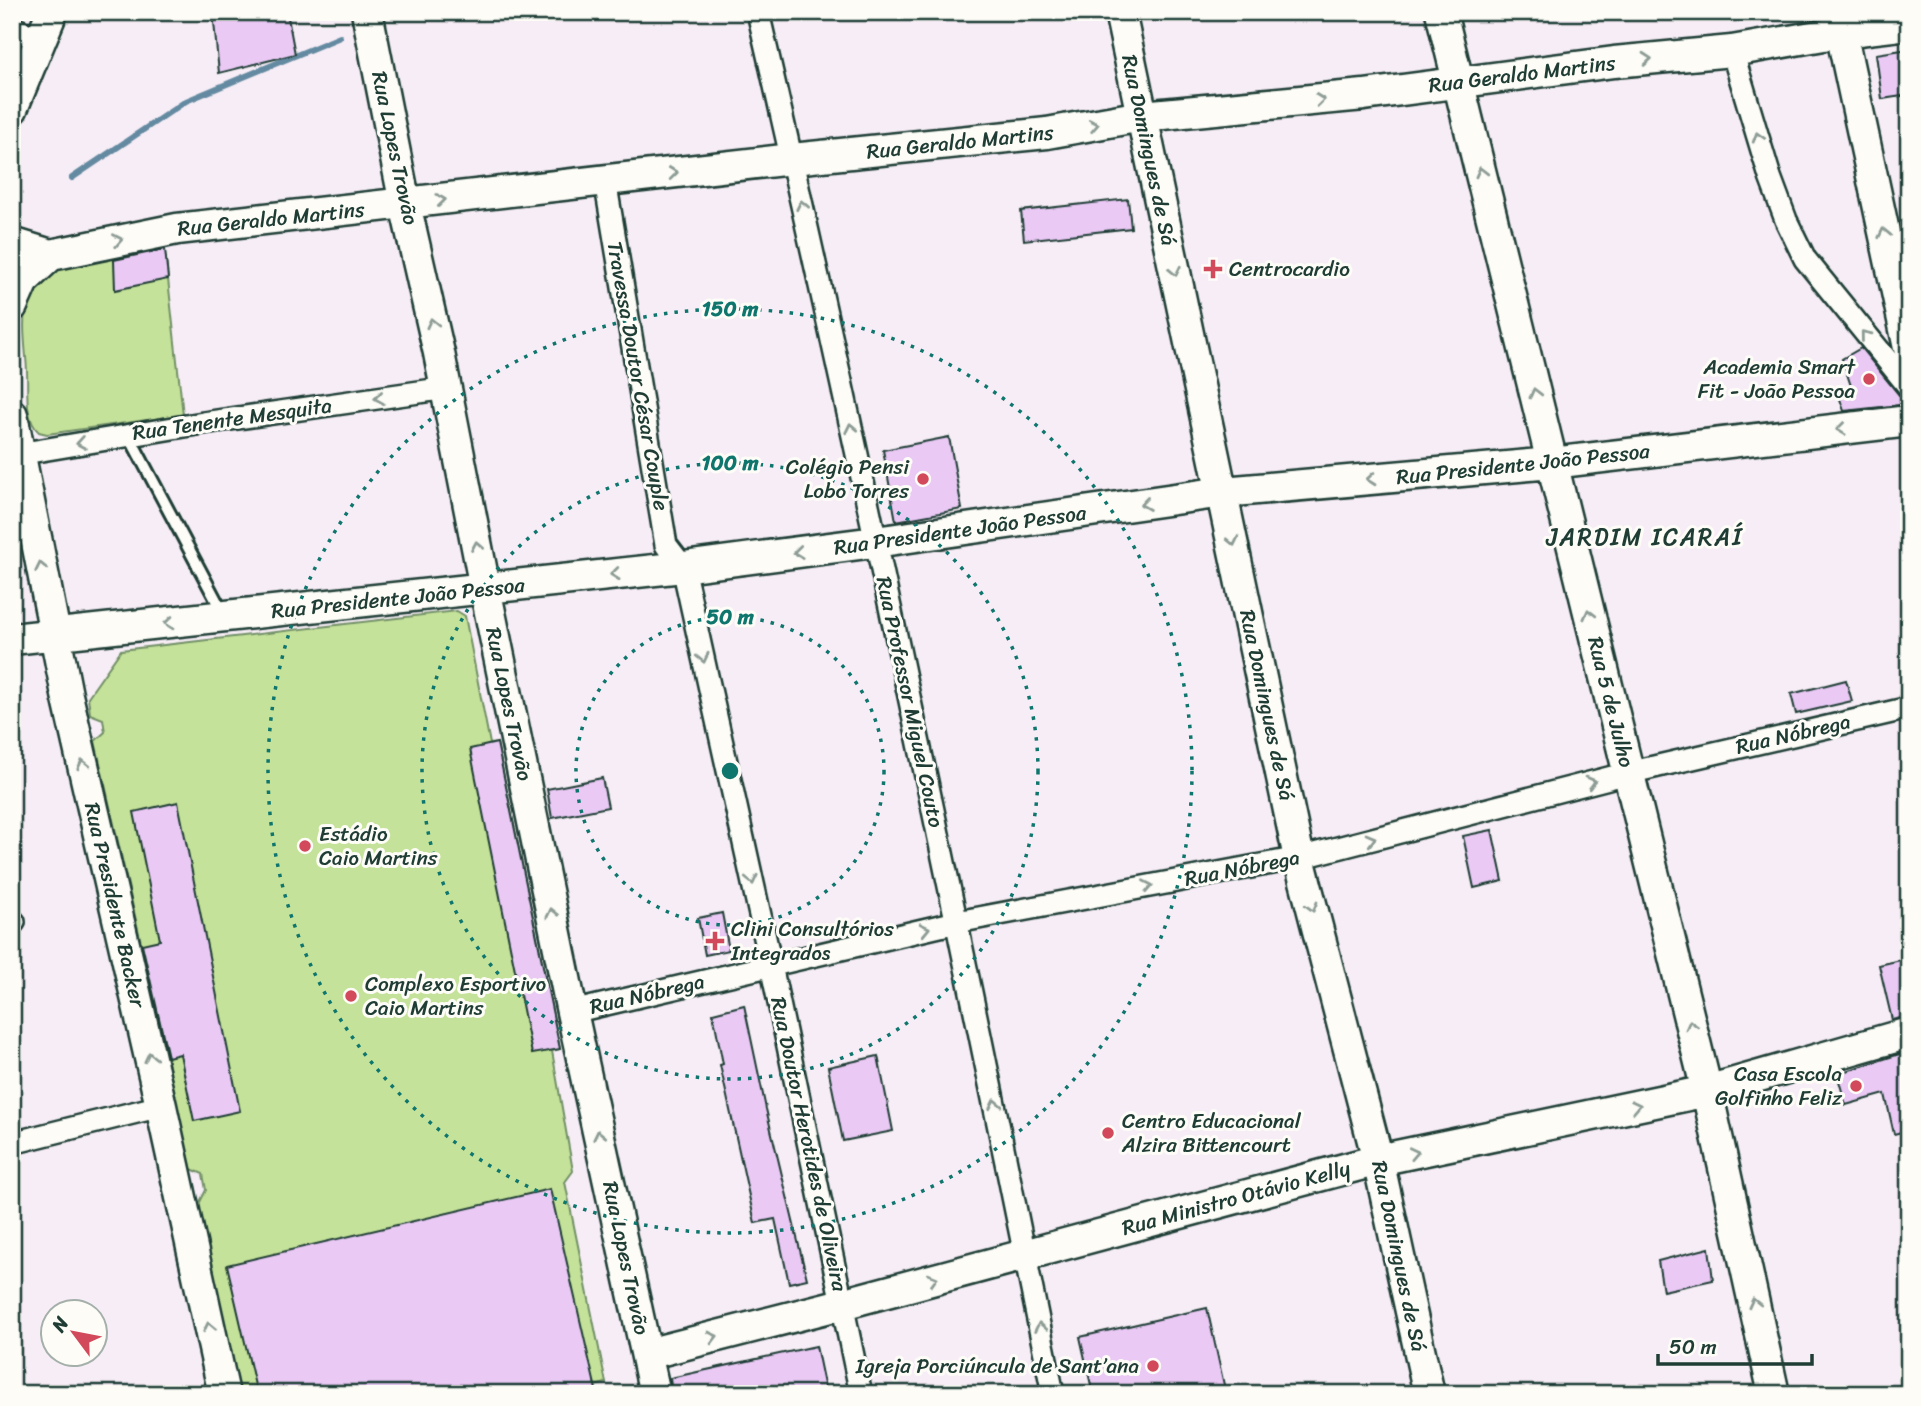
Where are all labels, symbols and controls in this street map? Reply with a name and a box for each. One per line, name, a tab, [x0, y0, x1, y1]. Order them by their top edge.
street label: Rua Geraldo Martins	[1426, 44, 1618, 104]
street label: Rua Domingues de Sá	[1110, 51, 1188, 249]
one-way arrow	[1642, 52, 1653, 67]
street label: Rua Lopes Trovão	[360, 68, 430, 228]
one-way arrow	[1314, 92, 1325, 107]
street label: Rua Geraldo Martins	[865, 113, 1056, 171]
one-way arrow	[1088, 118, 1100, 133]
one-way arrow	[1751, 132, 1766, 144]
one-way arrow	[667, 165, 679, 180]
one-way arrow	[1474, 166, 1489, 178]
street label: Rua Geraldo Martins	[176, 190, 367, 248]
one-way arrow	[435, 193, 447, 208]
one-way arrow	[796, 199, 811, 211]
one-way arrow	[1878, 227, 1893, 239]
one-way arrow	[112, 233, 124, 248]
street label: Travessa Doutor César Couple	[596, 238, 680, 514]
place label: Centrocardio	[1229, 250, 1350, 288]
marker: Centrocardio	[1203, 259, 1223, 279]
one-way arrow	[1167, 265, 1181, 277]
text: 150 m	[702, 290, 759, 328]
one-way arrow	[426, 317, 441, 329]
one-way arrow	[1860, 330, 1873, 343]
place label: Academia Smart Fit - João Pessoa	[1698, 348, 1857, 410]
marker: Academia Smart Fit - João Pessoa	[1861, 371, 1877, 387]
street label: Rua Tenente Mesquita	[130, 386, 334, 452]
one-way arrow	[1529, 387, 1543, 399]
one-way arrow	[373, 390, 385, 405]
one-way arrow	[844, 422, 859, 434]
one-way arrow	[1835, 422, 1847, 437]
street label: Rua Presidente João Pessoa	[1394, 432, 1652, 496]
one-way arrow	[75, 434, 87, 449]
text: 100 m	[701, 444, 759, 482]
place label: Colégio Pensi Lobo Torres	[786, 448, 910, 510]
marker: Colégio Pensi Lobo Torres	[915, 471, 931, 487]
one-way arrow	[1365, 471, 1376, 486]
street label: Rua Presidente João Pessoa	[831, 493, 1089, 567]
one-way arrow	[1139, 496, 1151, 511]
district label: JARDIM ICARAÍ	[1545, 516, 1744, 558]
one-way arrow	[1225, 535, 1240, 547]
one-way arrow	[470, 540, 485, 552]
one-way arrow	[793, 545, 804, 560]
one-way arrow	[35, 561, 50, 573]
street label: Rua Presidente João Pessoa	[269, 566, 527, 630]
one-way arrow	[609, 566, 620, 581]
street label: Rua Professor Miguel Couto	[865, 573, 955, 831]
text: 50 m	[706, 598, 755, 636]
street label: Rua Domingues de Sá	[1228, 606, 1306, 804]
one-way arrow	[1583, 608, 1598, 620]
one-way arrow	[163, 615, 174, 630]
street label: Rua Lopes Trovão	[474, 624, 544, 784]
street label: Rua 5 de Julho	[1576, 633, 1646, 772]
one-way arrow	[694, 652, 709, 664]
street label: Rua Nóbrega	[1732, 702, 1855, 766]
one-way arrow	[76, 758, 91, 770]
centre of rings	[718, 759, 742, 783]
one-way arrow	[1585, 776, 1597, 790]
street label: Rua Presidente Backer	[73, 799, 157, 1013]
place label: Estádio Caio Martins	[319, 815, 438, 877]
one-way arrow	[1365, 833, 1377, 847]
marker: Estádio Caio Martins	[297, 838, 313, 854]
street label: Rua Nóbrega	[1181, 838, 1303, 898]
one-way arrow	[744, 874, 758, 886]
one-way arrow	[1142, 879, 1154, 894]
one-way arrow	[1303, 901, 1318, 913]
one-way arrow	[545, 907, 560, 919]
place label: Clini Consultórios Integrados	[730, 910, 894, 972]
one-way arrow	[919, 923, 931, 938]
marker: Clini Consultórios Integrados	[705, 931, 725, 951]
street label: Rua Nóbrega	[586, 962, 709, 1026]
place label: Complexo Esportivo Caio Martins	[365, 965, 546, 1027]
marker: Complexo Esportivo Caio Martins	[343, 988, 359, 1004]
street label: Rua Doutor Herotides de Oliveira	[759, 993, 859, 1295]
one-way arrow	[1685, 1019, 1699, 1031]
one-way arrow	[144, 1051, 158, 1063]
place label: Casa Escola Golfinho Feliz	[1715, 1055, 1843, 1117]
marker: Casa Escola Golfinho Feliz	[1848, 1078, 1864, 1094]
one-way arrow	[988, 1098, 1003, 1110]
one-way arrow	[1630, 1100, 1642, 1115]
place label: Centro Educacional Alzira Bittencourt	[1121, 1102, 1302, 1164]
marker: Centro Educacional Alzira Bittencourt	[1100, 1125, 1116, 1141]
one-way arrow	[593, 1129, 608, 1141]
one-way arrow	[1408, 1146, 1420, 1161]
street label: Rua Ministro Otávio Kelly	[1118, 1149, 1355, 1247]
street label: Rua Domingues de Sá	[1360, 1157, 1438, 1355]
street label: Rua Lopes Trovão	[591, 1178, 661, 1338]
one-way arrow	[927, 1273, 939, 1287]
one-way arrow	[1748, 1297, 1763, 1309]
north arrow	[38, 1298, 108, 1368]
text: N	[42, 1309, 78, 1339]
one-way arrow	[203, 1321, 218, 1333]
one-way arrow	[1033, 1321, 1048, 1333]
scale bar	[1658, 1322, 1812, 1366]
text: 50 m	[1669, 1328, 1717, 1366]
one-way arrow	[707, 1331, 719, 1345]
place label: Igreja Porciúncula de Sant’ana	[855, 1347, 1139, 1385]
marker: Igreja Porciúncula de Sant’ana	[1145, 1358, 1161, 1374]

